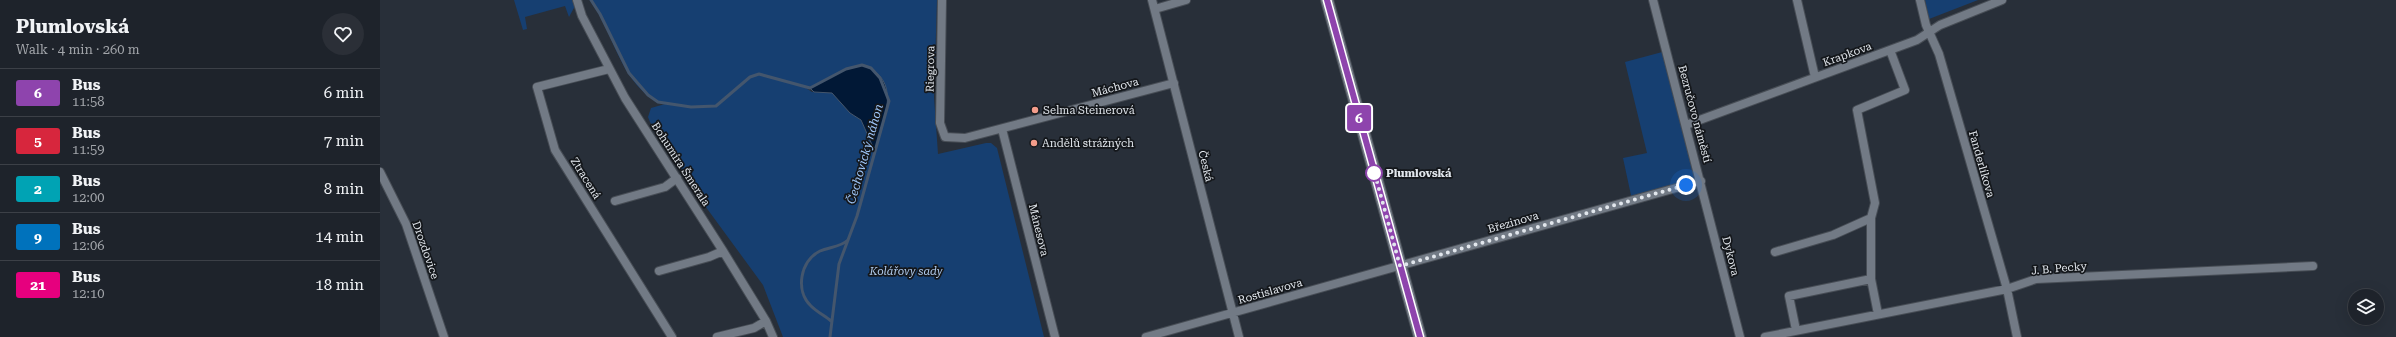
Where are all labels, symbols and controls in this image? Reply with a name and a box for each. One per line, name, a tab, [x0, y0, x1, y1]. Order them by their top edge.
button: heart	[322, 13, 364, 55]
text: Plumlovská	[16, 15, 129, 38]
street label: Krapkova	[1821, 40, 1873, 69]
text: Walk · 4 min · 260 m	[16, 42, 140, 57]
street label: Riegrova	[924, 46, 937, 92]
street label: Bezručovo náměstí	[1675, 64, 1714, 165]
street label: Máchova	[1090, 75, 1140, 100]
text: Bus	[72, 76, 100, 94]
text: 6 min	[324, 84, 364, 102]
text: 6	[34, 85, 42, 101]
text: 11:58	[72, 94, 104, 109]
water label: Čechovický náhon	[844, 102, 886, 206]
place label: Selma Steinerová	[1043, 104, 1135, 117]
marker: Selma Steinerová	[1030, 105, 1040, 115]
line badge: 6	[1346, 105, 1372, 131]
text: 6	[1355, 110, 1363, 126]
street label: Bohumíra Šmerala	[649, 119, 713, 209]
text: Bus	[72, 124, 100, 142]
street label: Fanderlíkova	[1966, 129, 1997, 199]
text: 7 min	[324, 132, 364, 150]
text: 5	[34, 133, 42, 149]
place label: Andělů strážných	[1042, 137, 1134, 150]
marker: Andělů strážných	[1029, 138, 1039, 148]
text: 11:59	[72, 142, 104, 157]
street label: Česká	[1195, 149, 1217, 183]
street label: Ztracená	[568, 155, 603, 201]
marker: Plumlovská	[1365, 164, 1383, 182]
place label: Plumlovská	[1386, 167, 1452, 180]
text: Bus	[72, 172, 100, 190]
your location	[1676, 175, 1696, 195]
text: 8 min	[324, 180, 364, 198]
text: 2	[34, 181, 42, 197]
text: 12:00	[72, 190, 104, 205]
street label: Mánesova	[1026, 203, 1051, 258]
street label: Březinova	[1486, 209, 1540, 236]
street label: Drozdovice	[410, 219, 442, 281]
text: Bus	[72, 220, 100, 238]
text: 14 min	[315, 228, 364, 246]
text: 9	[34, 229, 42, 245]
street label: Dykova	[1719, 235, 1742, 277]
text: 12:06	[72, 238, 104, 253]
street label: J. B. Pecky	[2031, 260, 2088, 277]
park label: Kolářovy sady	[869, 265, 943, 278]
text: Bus	[72, 268, 100, 286]
text: 18 min	[315, 276, 364, 294]
street label: Rostislavova	[1237, 276, 1304, 307]
text: 21	[30, 277, 46, 293]
text: 12:10	[72, 286, 104, 301]
map controls	[2348, 289, 2384, 325]
button: layers	[2348, 289, 2384, 325]

